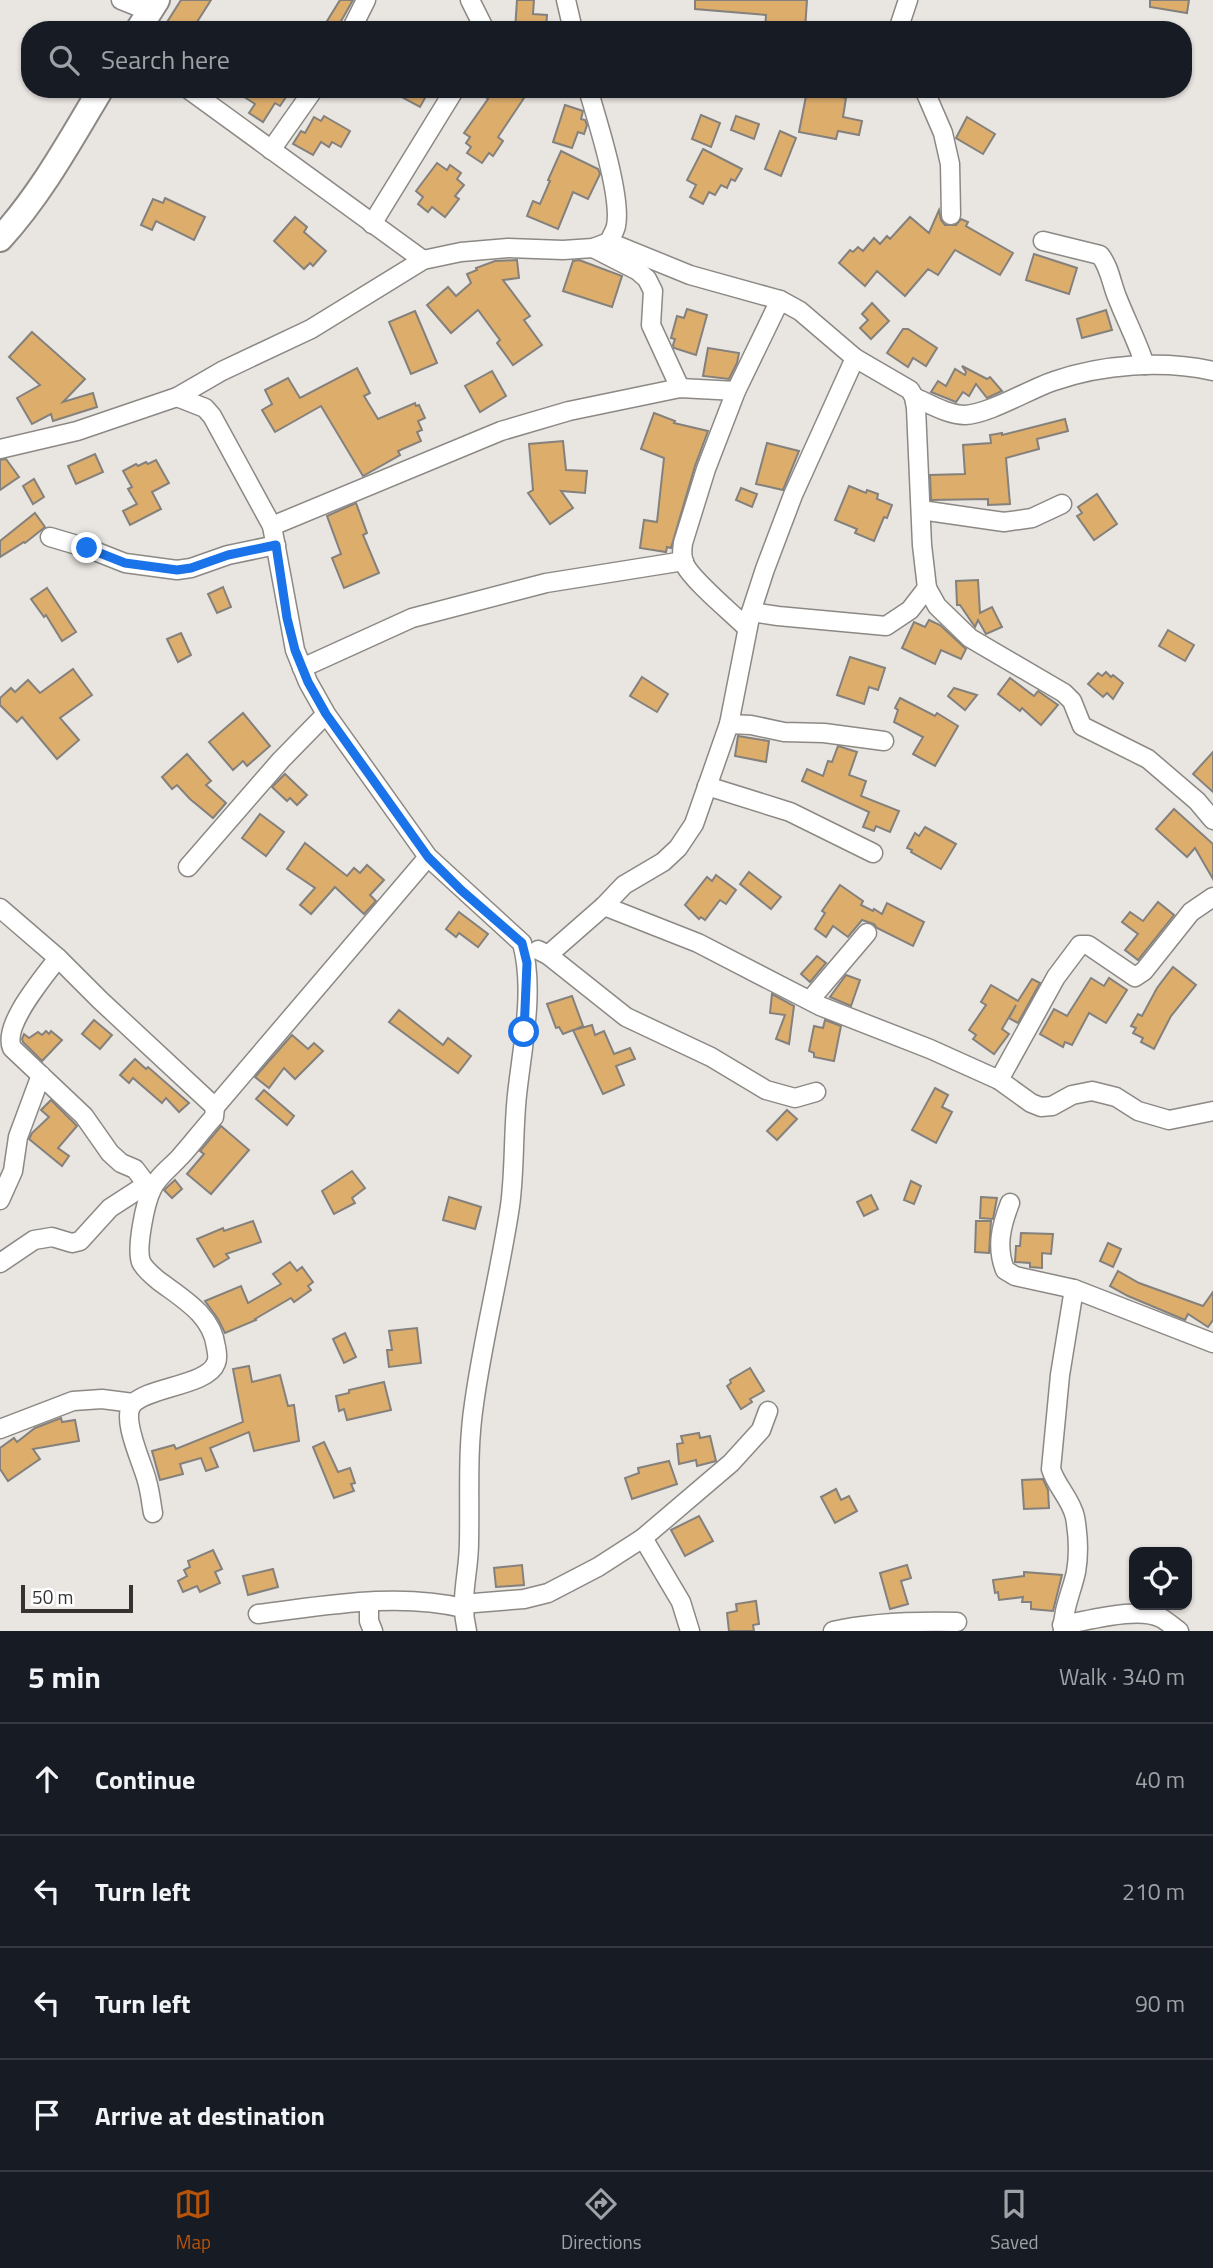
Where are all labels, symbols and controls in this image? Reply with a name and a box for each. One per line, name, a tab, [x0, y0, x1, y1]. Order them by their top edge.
search box	[21, 21, 1192, 98]
text: Search here	[101, 40, 230, 79]
icon: search	[45, 41, 83, 79]
route end	[71, 532, 102, 563]
route start	[508, 1016, 539, 1047]
map controls	[1129, 1547, 1192, 1610]
button: locate	[1129, 1547, 1192, 1610]
scale bar	[21, 1582, 133, 1614]
text: 50 m	[32, 1582, 73, 1611]
text: 5 min	[28, 1654, 101, 1700]
text: Walk · 340 m	[1059, 1659, 1185, 1694]
icon: ahead	[28, 1760, 66, 1798]
text: Continue	[95, 1760, 195, 1799]
text: 40 m	[1135, 1762, 1185, 1797]
icon: left	[28, 1872, 66, 1910]
text: Turn left	[95, 1872, 190, 1911]
text: 210 m	[1122, 1874, 1185, 1909]
icon: left	[28, 1984, 66, 2022]
text: Turn left	[95, 1984, 190, 2023]
text: 90 m	[1135, 1986, 1185, 2021]
icon: arrive	[28, 2096, 66, 2134]
text: Arrive at destination	[95, 2096, 325, 2135]
tab: Map	[174, 2185, 212, 2256]
tab: Directions	[561, 2185, 642, 2256]
tab: Saved	[990, 2185, 1039, 2256]

